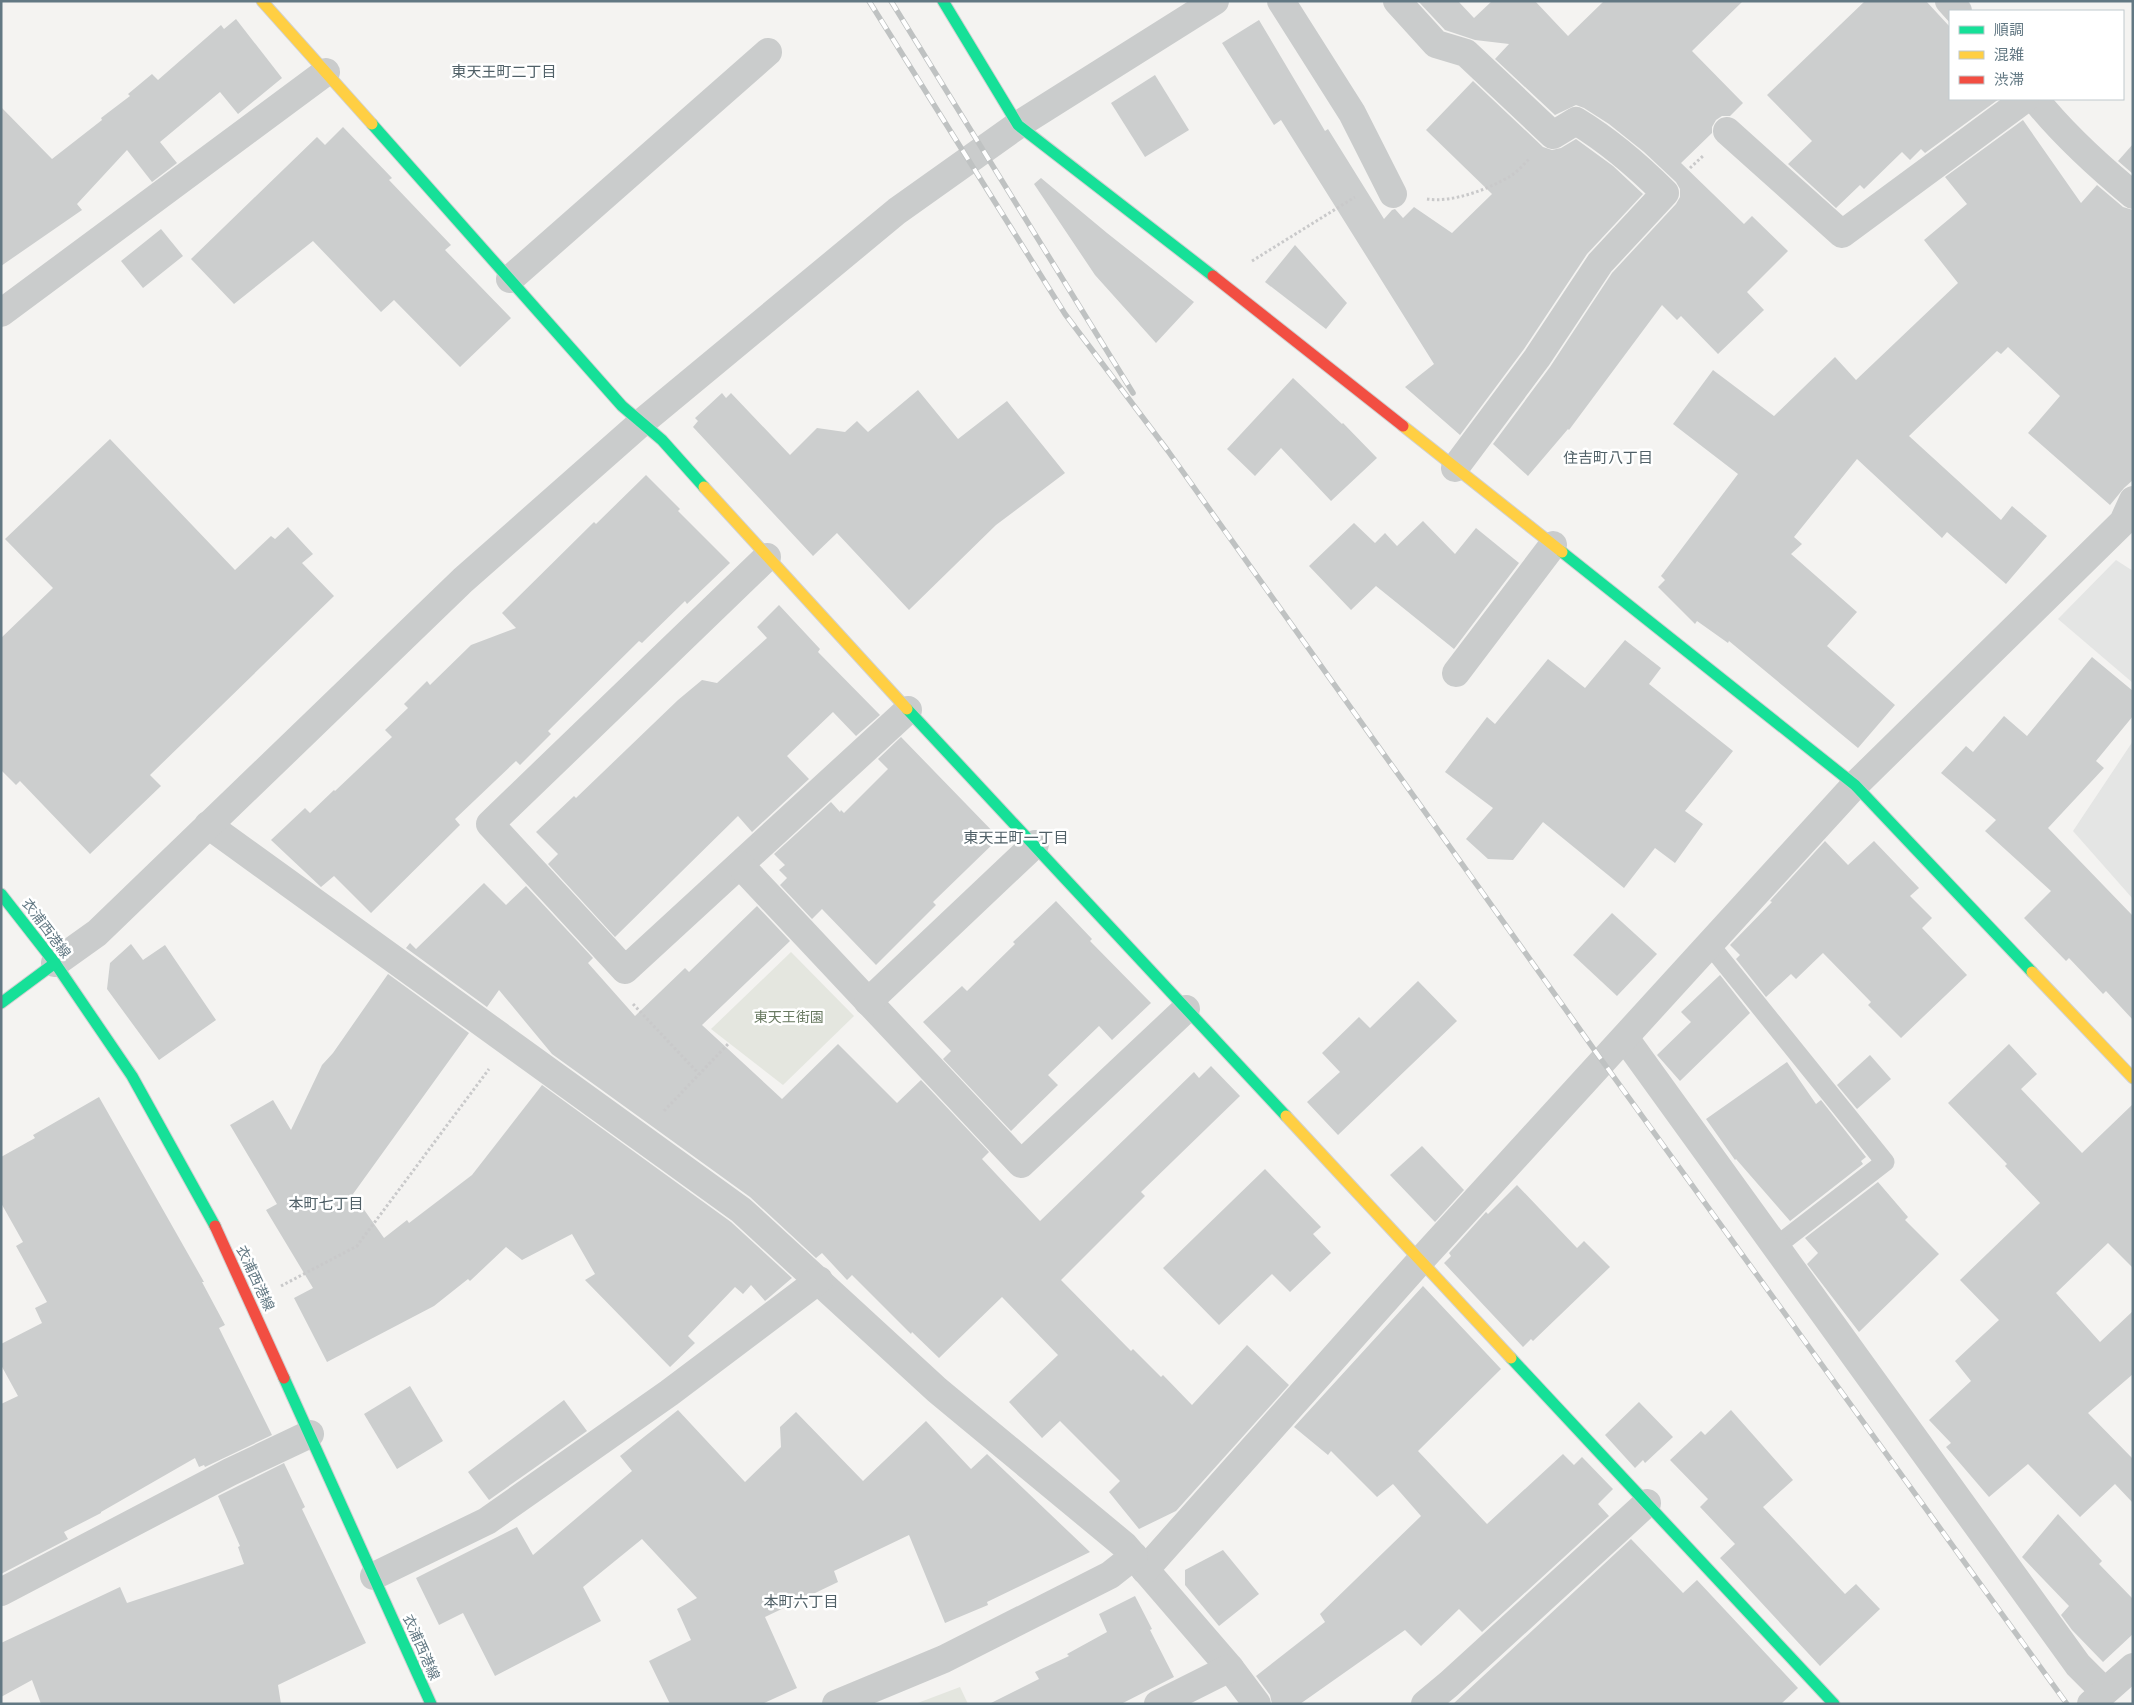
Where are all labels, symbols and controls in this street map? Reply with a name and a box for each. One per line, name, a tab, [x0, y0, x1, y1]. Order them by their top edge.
legend	[1949, 10, 2124, 100]
text: 順調	[1994, 19, 2024, 40]
text: 混雑	[1994, 44, 2024, 65]
district label: 東天王町二丁目	[451, 61, 557, 82]
text: 渋滞	[1994, 69, 2024, 90]
district label: 住吉町八丁目	[1563, 447, 1653, 468]
district label: 東天王町一丁目	[963, 827, 1069, 848]
street label: 衣浦西港線	[18, 894, 76, 962]
park label: 東天王街園	[754, 1007, 824, 1026]
district label: 本町七丁目	[288, 1193, 364, 1214]
street label: 衣浦西港線	[233, 1242, 279, 1314]
district label: 本町六丁目	[763, 1591, 839, 1612]
street label: 衣浦西港線	[399, 1611, 445, 1683]

